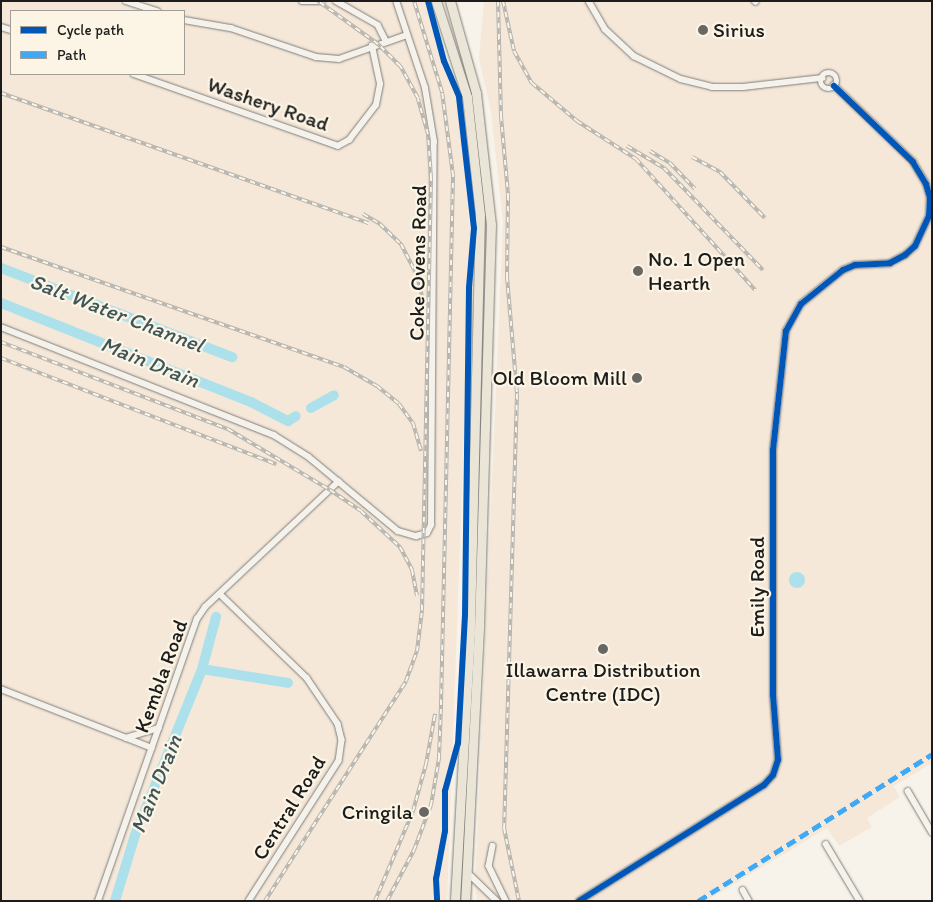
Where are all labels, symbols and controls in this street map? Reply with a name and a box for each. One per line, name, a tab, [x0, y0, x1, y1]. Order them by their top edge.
legend	[10, 10, 185, 75]
place label: Sirius	[713, 17, 765, 43]
text: Cycle path	[57, 21, 124, 39]
marker: Sirius	[697, 24, 709, 36]
text: Path	[57, 46, 86, 64]
street label: Washery Road	[204, 72, 332, 136]
street label: Coke Ovens Road	[404, 185, 432, 341]
place label: No. 1 Open Hearth	[648, 246, 745, 296]
marker: No. 1 Open Hearth	[632, 265, 644, 277]
water label: Salt Water Channel	[27, 268, 207, 358]
water label: Main Drain	[97, 330, 203, 394]
place label: Old Bloom Mill	[494, 365, 627, 391]
marker: Old Bloom Mill	[631, 372, 643, 384]
street label: Emily Road	[744, 537, 770, 637]
street label: Kembla Road	[129, 616, 193, 736]
marker: Illawarra Distribution Centre (IDC)	[597, 643, 609, 655]
place label: Illawarra Distribution Centre (IDC)	[505, 657, 701, 707]
water label: Main Drain	[124, 731, 188, 837]
street label: Central Road	[247, 751, 331, 865]
place label: Cringila	[342, 799, 413, 825]
marker: Cringila	[417, 805, 431, 819]

